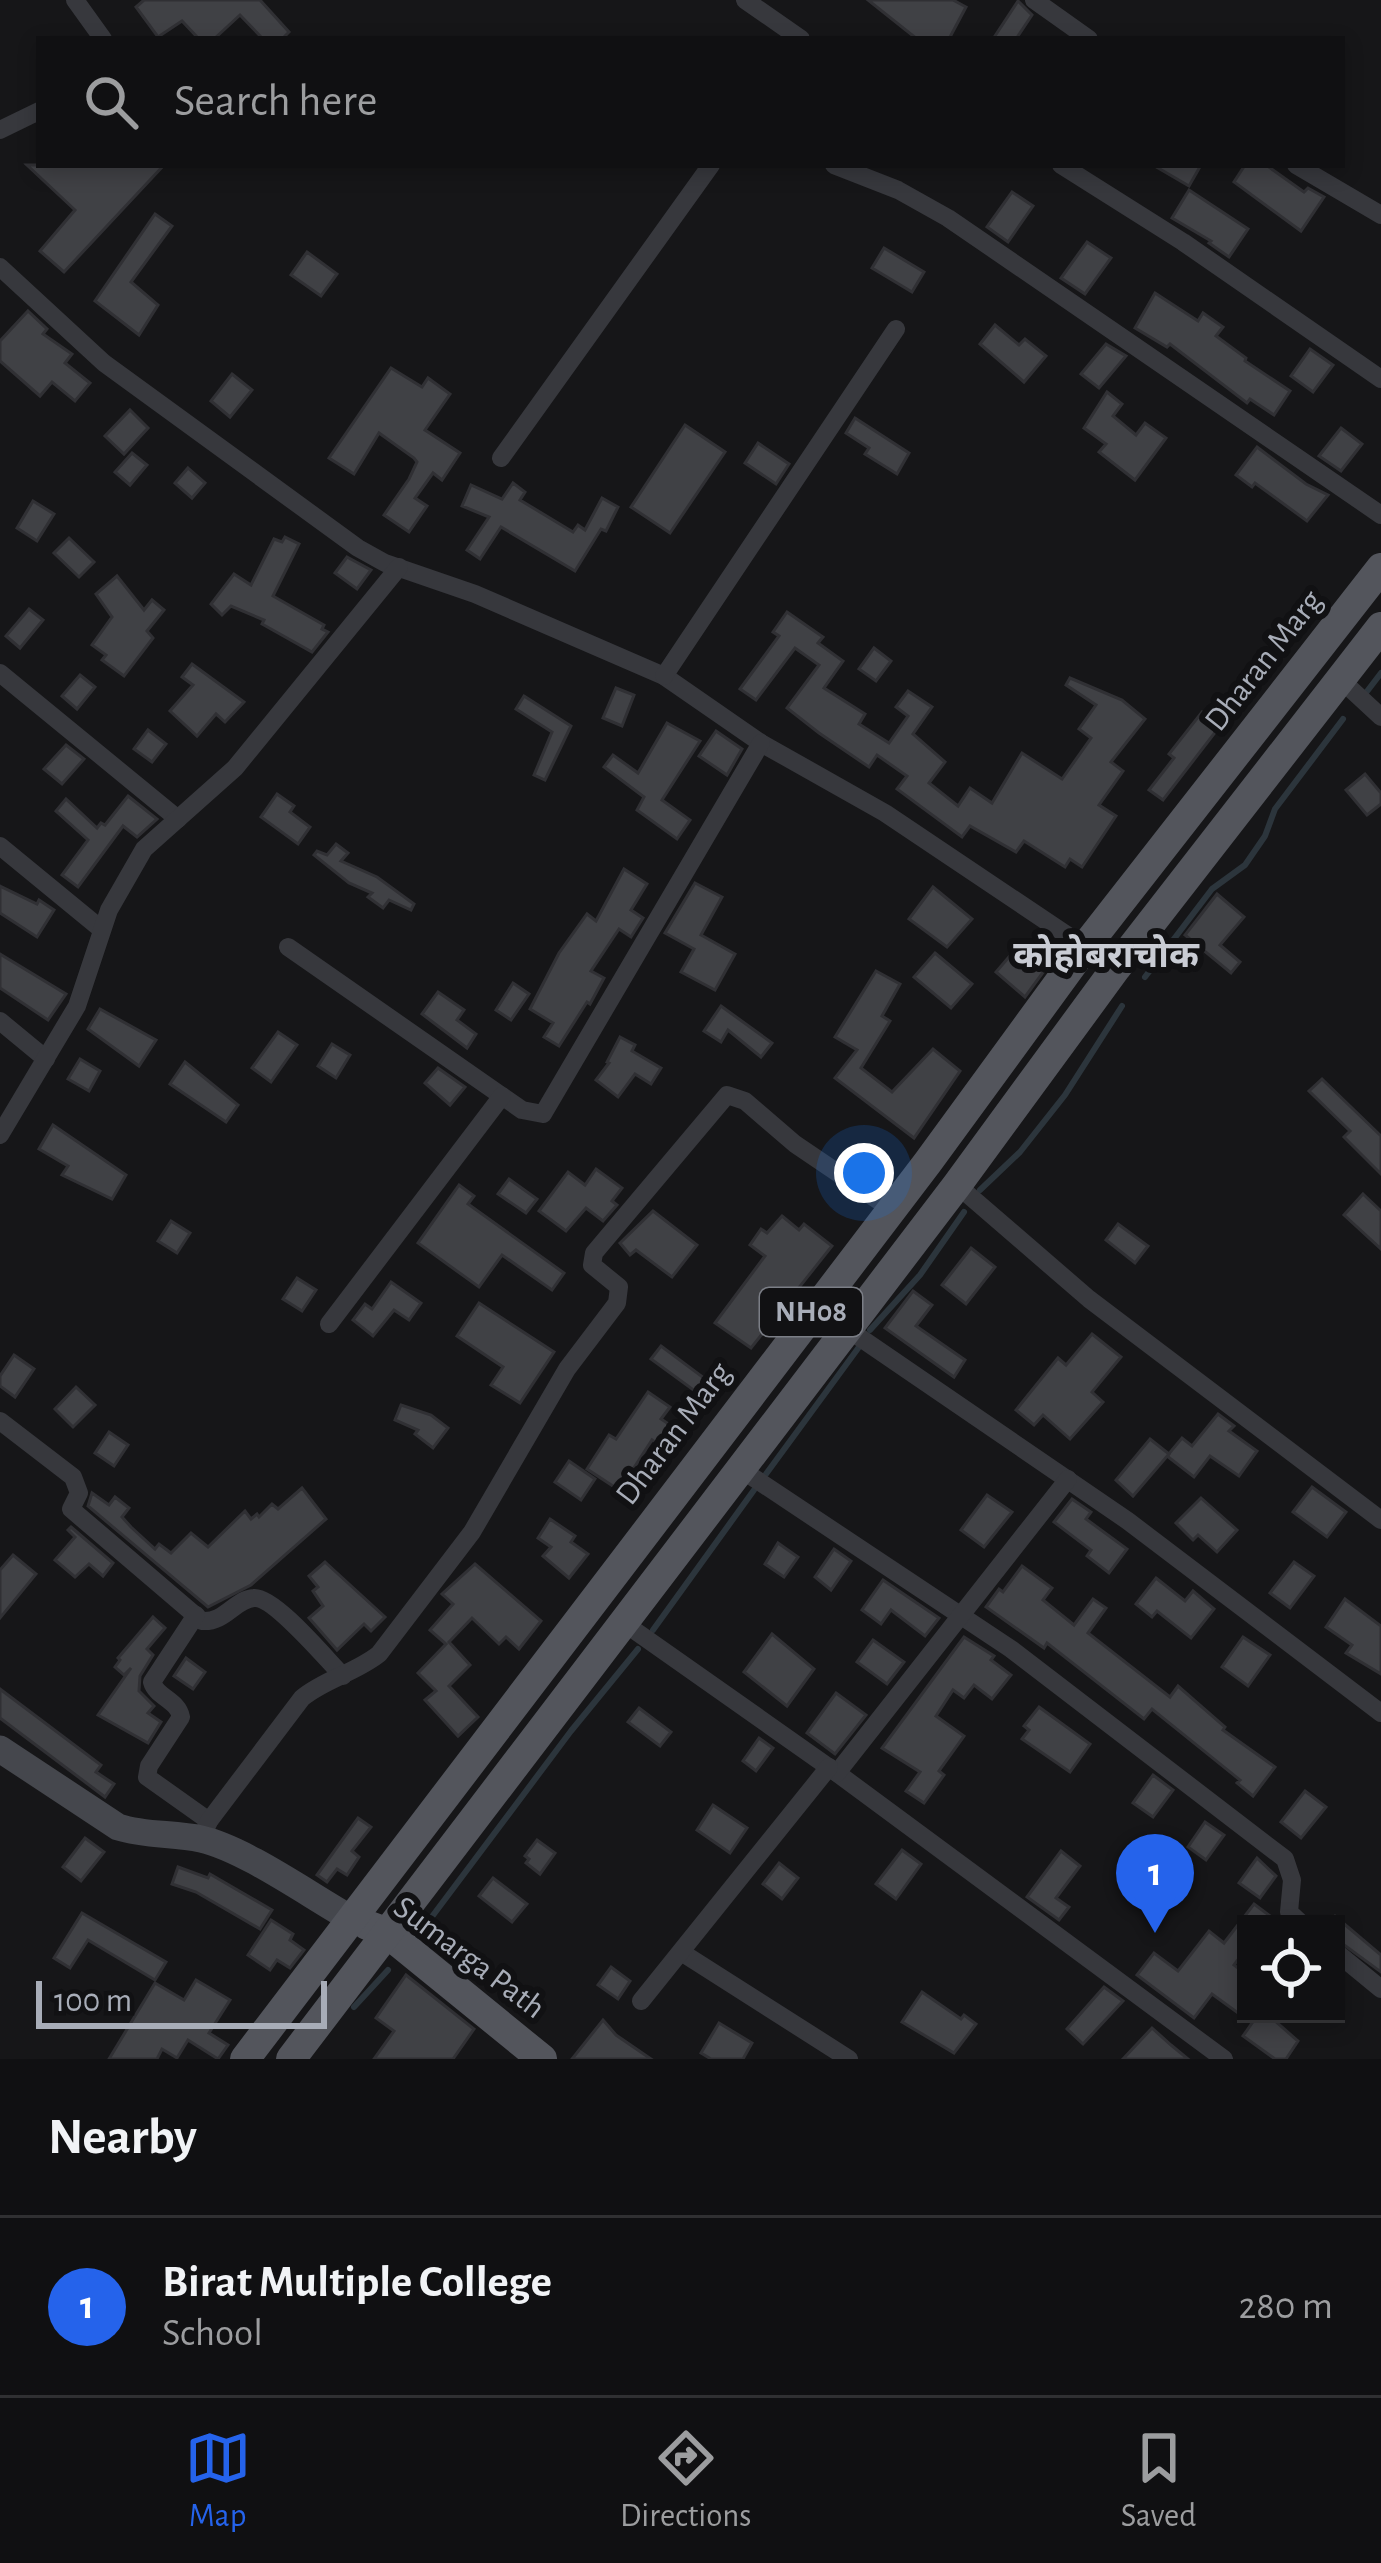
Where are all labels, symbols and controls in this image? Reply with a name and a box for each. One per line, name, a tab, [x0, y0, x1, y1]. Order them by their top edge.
search box	[36, 36, 1345, 168]
icon: search	[78, 69, 144, 135]
text: Search here	[174, 79, 377, 124]
street label: Dharan Marg	[1199, 584, 1329, 738]
district label: कोहोबराचोक	[1013, 934, 1200, 974]
your location	[834, 1143, 894, 1203]
road number: NH08	[760, 1288, 862, 1336]
street label: Dharan Marg	[610, 1357, 738, 1511]
pin: 1	[1116, 1834, 1194, 1933]
street label: Sumarga Path	[387, 1891, 551, 2025]
map controls	[1237, 1915, 1345, 2023]
button: locate	[1237, 1915, 1345, 2023]
scale bar	[36, 1975, 327, 2028]
text: 100 m	[54, 1985, 132, 2018]
text: Nearby	[48, 2112, 197, 2163]
text: Birat Multiple College	[162, 2260, 552, 2305]
text: 1	[80, 2287, 94, 2326]
text: 280 m	[1239, 2287, 1333, 2326]
text: School	[162, 2314, 263, 2353]
tab: Map	[185, 2425, 251, 2537]
tab: Directions	[620, 2425, 751, 2537]
tab: Saved	[1121, 2425, 1196, 2537]

